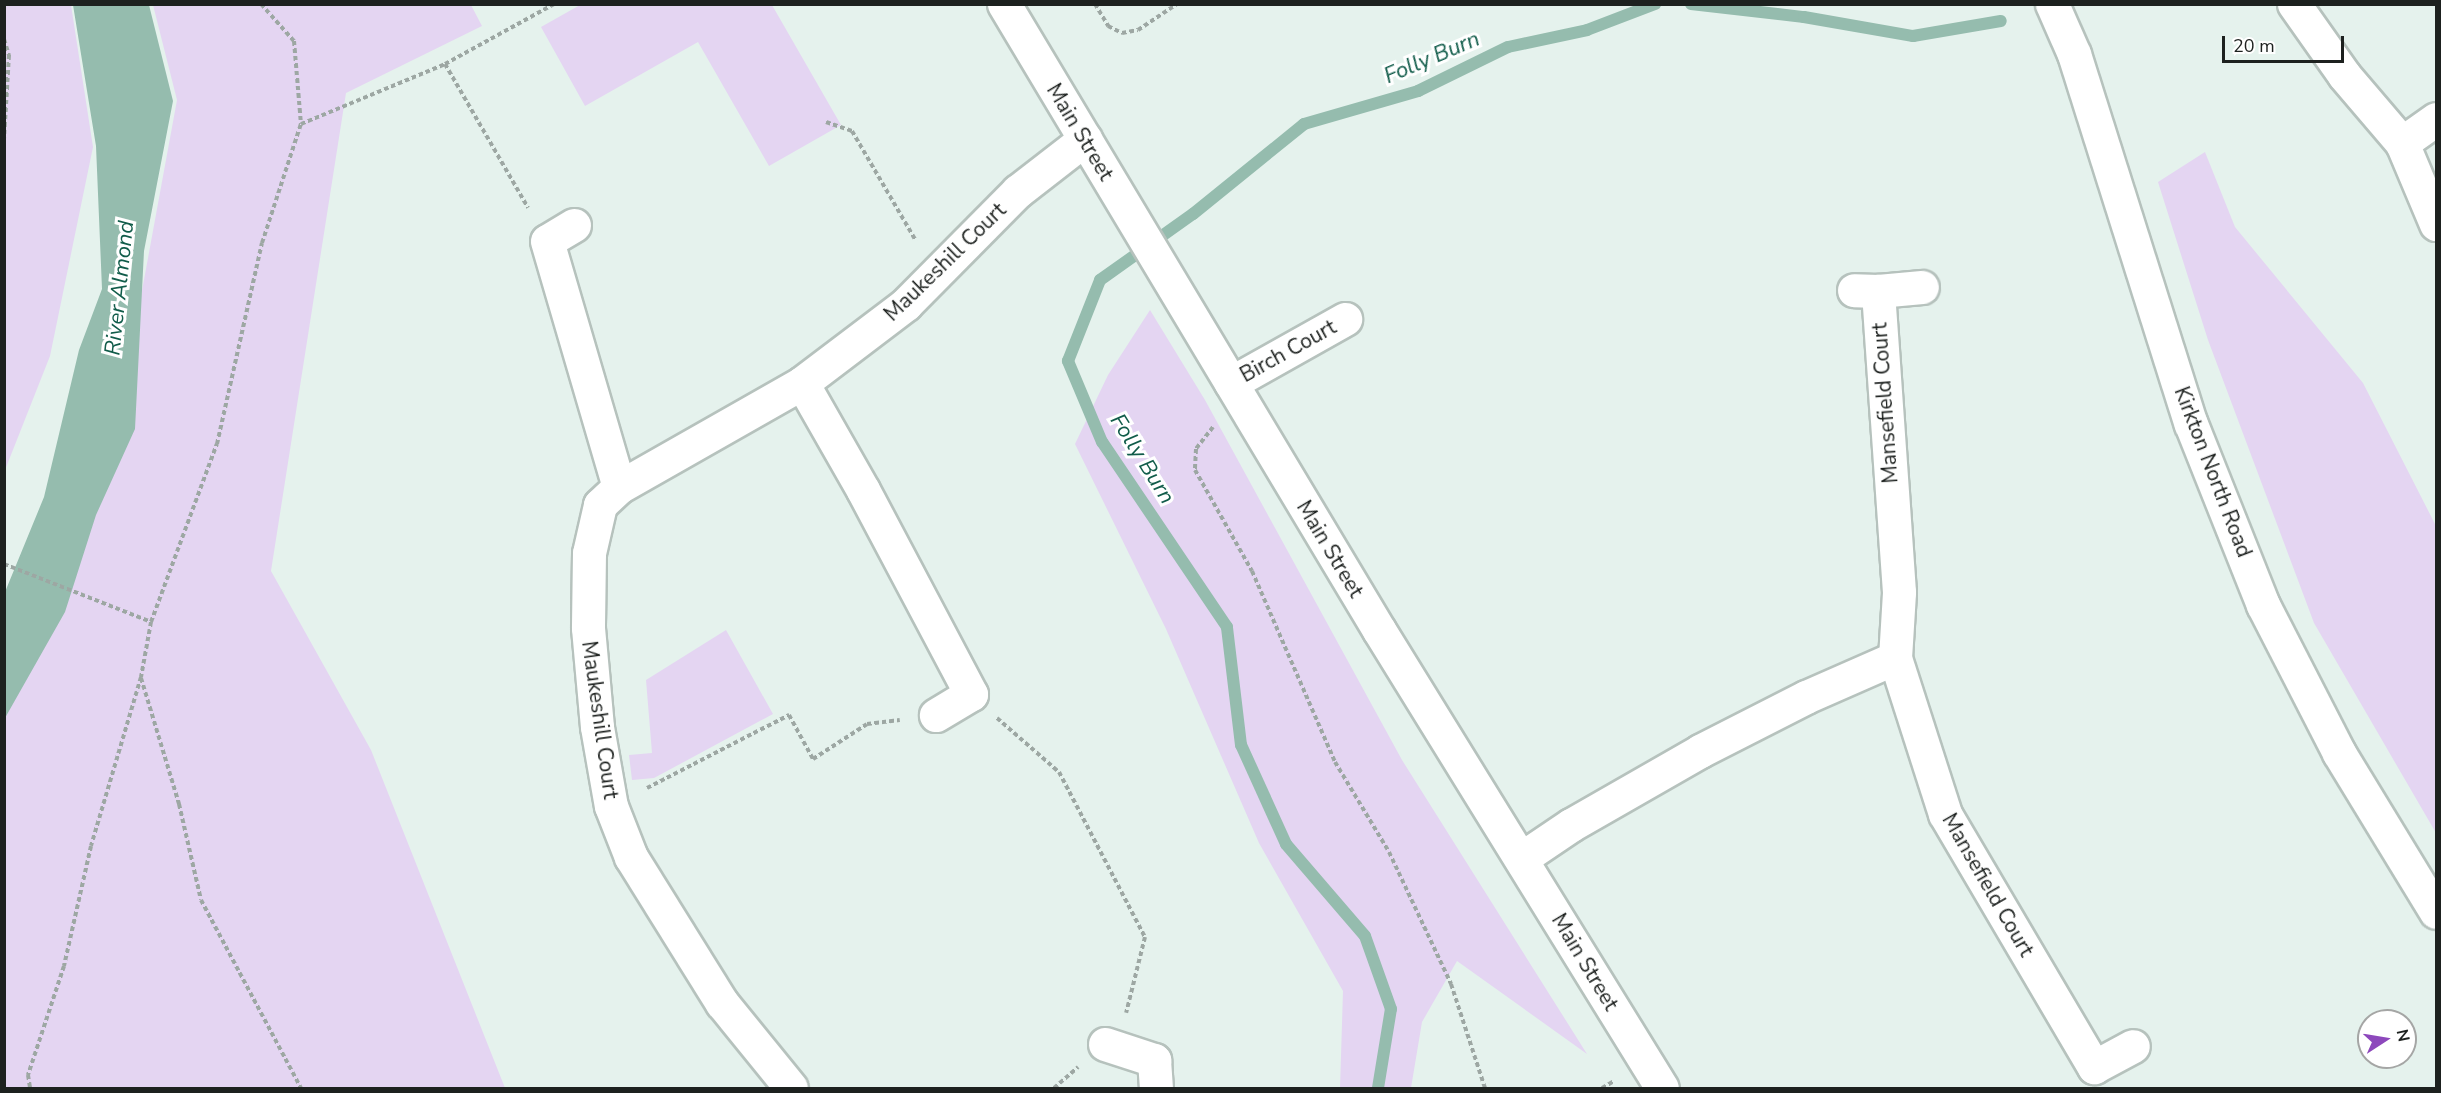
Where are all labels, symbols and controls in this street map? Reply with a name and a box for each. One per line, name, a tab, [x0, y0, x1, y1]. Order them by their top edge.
scale bar	[2225, 24, 2346, 62]
water label: Folly Burn	[1380, 26, 1484, 90]
text: 20 m	[2233, 34, 2275, 58]
street label: Main Street	[1041, 79, 1119, 185]
street label: Maukeshill Court	[879, 198, 1011, 326]
water label: River Almond	[100, 219, 140, 357]
street label: Birch Court	[1236, 314, 1340, 388]
street label: Mansefield Court	[1867, 322, 1903, 484]
street label: Kirkton North Road	[2169, 383, 2257, 561]
water label: Folly Burn	[1104, 409, 1180, 509]
street label: Main Street	[1291, 496, 1369, 602]
street label: Maukeshill Court	[576, 639, 624, 801]
street label: Mansefield Court	[1937, 809, 2039, 961]
street label: Main Street	[1546, 909, 1624, 1015]
north arrow	[2357, 1009, 2417, 1069]
text: N	[2391, 1028, 2415, 1044]

